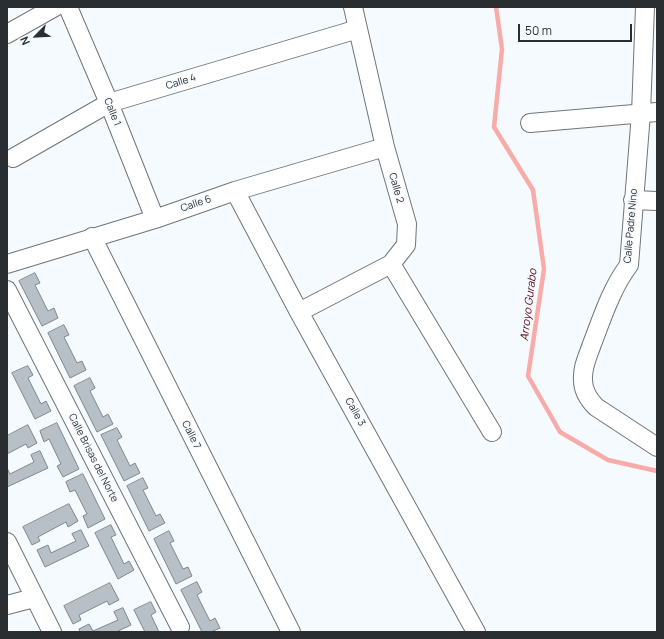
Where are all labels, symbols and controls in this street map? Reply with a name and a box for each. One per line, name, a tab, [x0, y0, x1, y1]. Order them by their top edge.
north arrow	[16, 16, 56, 56]
scale bar	[520, 16, 634, 42]
text: 50 m	[525, 22, 552, 39]
text: N	[16, 34, 33, 48]
street label: Calle 4	[164, 72, 198, 92]
street label: Calle 1	[101, 96, 123, 128]
street label: Calle 2	[386, 171, 406, 205]
street label: Calle Padre Nino	[622, 188, 640, 264]
street label: Calle 6	[179, 193, 213, 215]
water label: Arroyo Gurabo	[518, 268, 540, 342]
street label: Calle 3	[342, 396, 368, 428]
street label: Calle Brisas del Norte	[66, 412, 120, 504]
street label: Calle 7	[179, 419, 203, 451]

